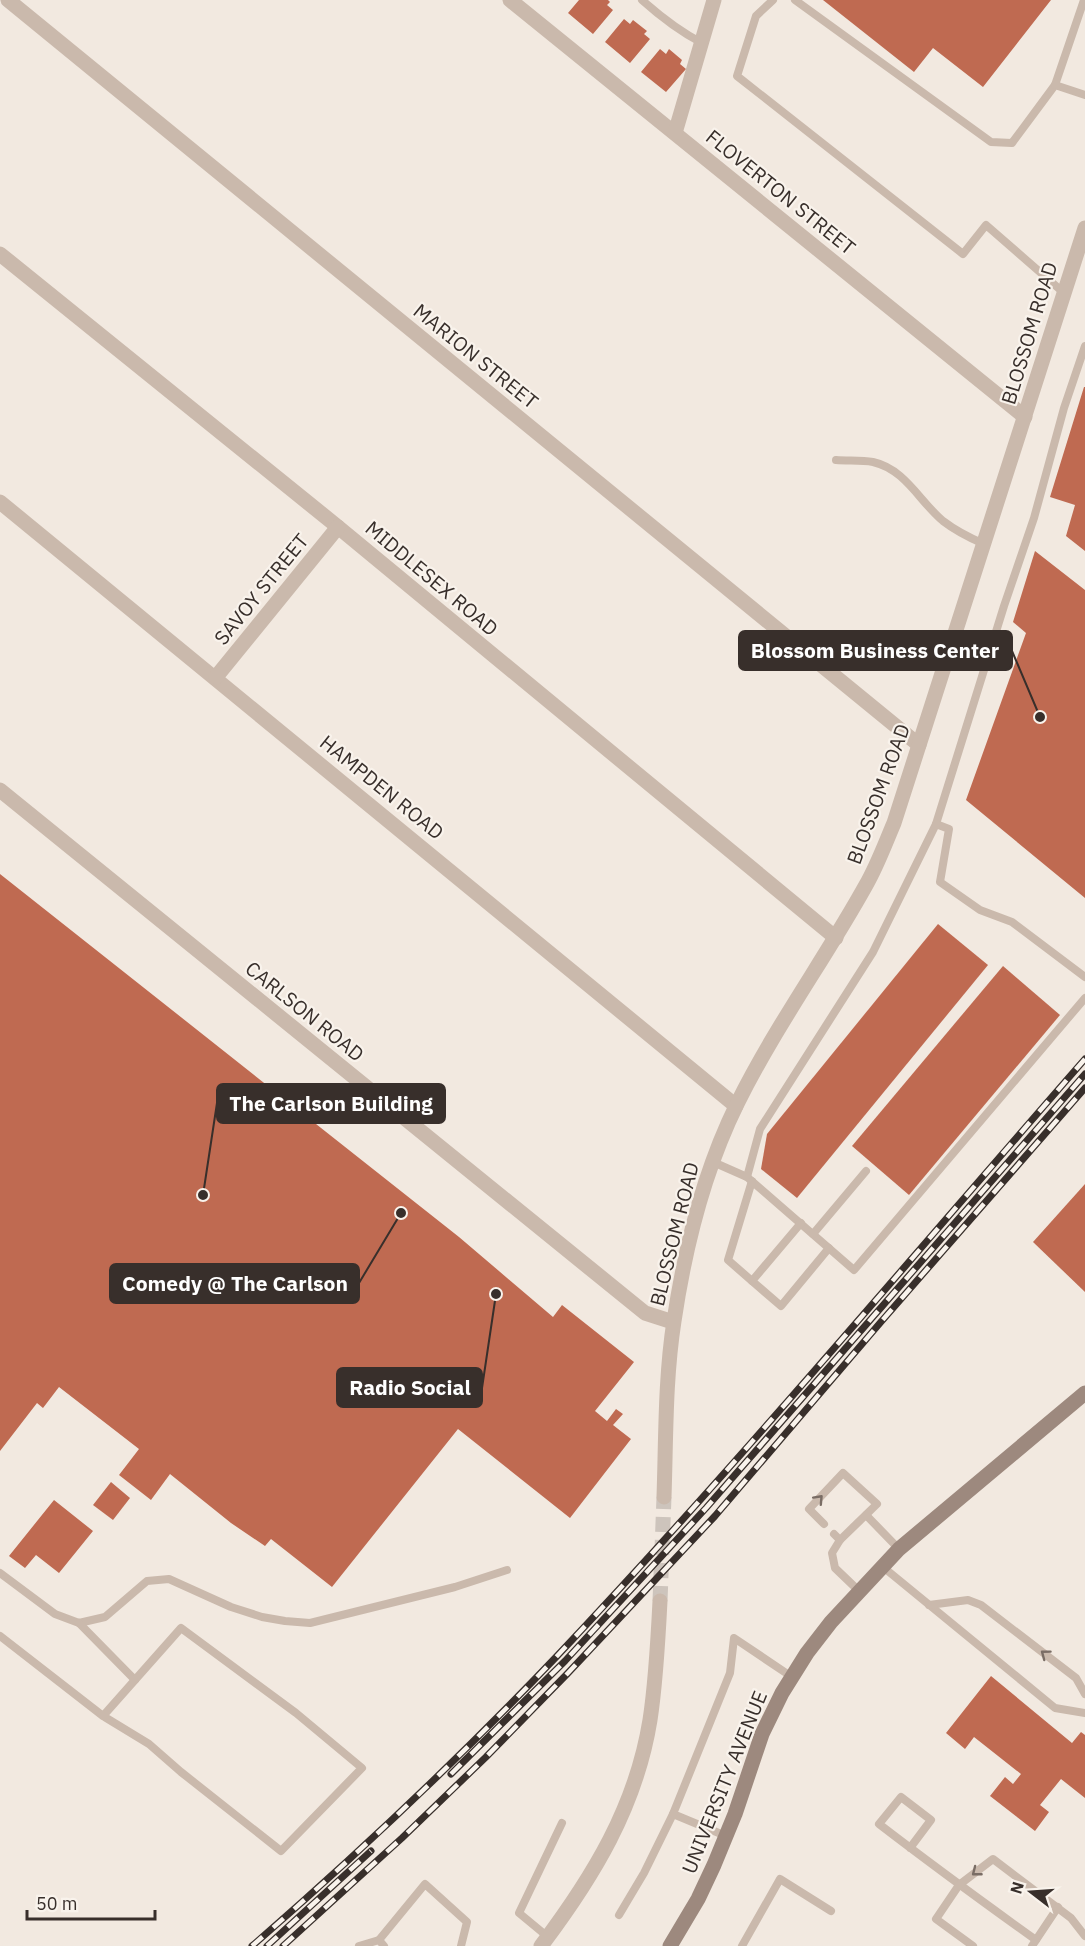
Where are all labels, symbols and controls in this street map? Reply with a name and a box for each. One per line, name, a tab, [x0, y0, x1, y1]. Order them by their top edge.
street label: FLOVERTON STREET	[701, 123, 861, 261]
street label: BLOSSOM ROAD	[995, 259, 1063, 407]
street label: MARION STREET	[408, 297, 544, 415]
street label: MIDDLESEX ROAD	[360, 514, 504, 642]
street label: SAVOY STREET	[208, 528, 314, 650]
callout: Blossom Business Center	[739, 631, 1012, 670]
text: Blossom Business Center	[751, 636, 1000, 664]
street label: BLOSSOM ROAD	[840, 720, 916, 868]
street label: HAMPDEN ROAD	[314, 729, 450, 845]
street label: CARLSON ROAD	[240, 955, 370, 1067]
callout: The Carlson Building	[217, 1084, 445, 1123]
text: The Carlson Building	[229, 1089, 433, 1117]
street label: BLOSSOM ROAD	[643, 1159, 705, 1309]
callout: Comedy @ The Carlson	[110, 1264, 359, 1303]
text: Comedy @ The Carlson	[122, 1269, 348, 1297]
callout: Radio Social	[337, 1368, 482, 1407]
text: Radio Social	[349, 1373, 471, 1401]
one-way arrow	[812, 1495, 823, 1506]
one-way arrow	[1040, 1650, 1051, 1661]
street label: UNIVERSITY AVENUE	[675, 1686, 773, 1878]
north arrow	[1001, 1862, 1061, 1922]
one-way arrow	[972, 1865, 983, 1876]
text: N	[1005, 1879, 1028, 1896]
scale bar	[27, 1883, 154, 1921]
text: 50 m	[36, 1892, 78, 1915]

